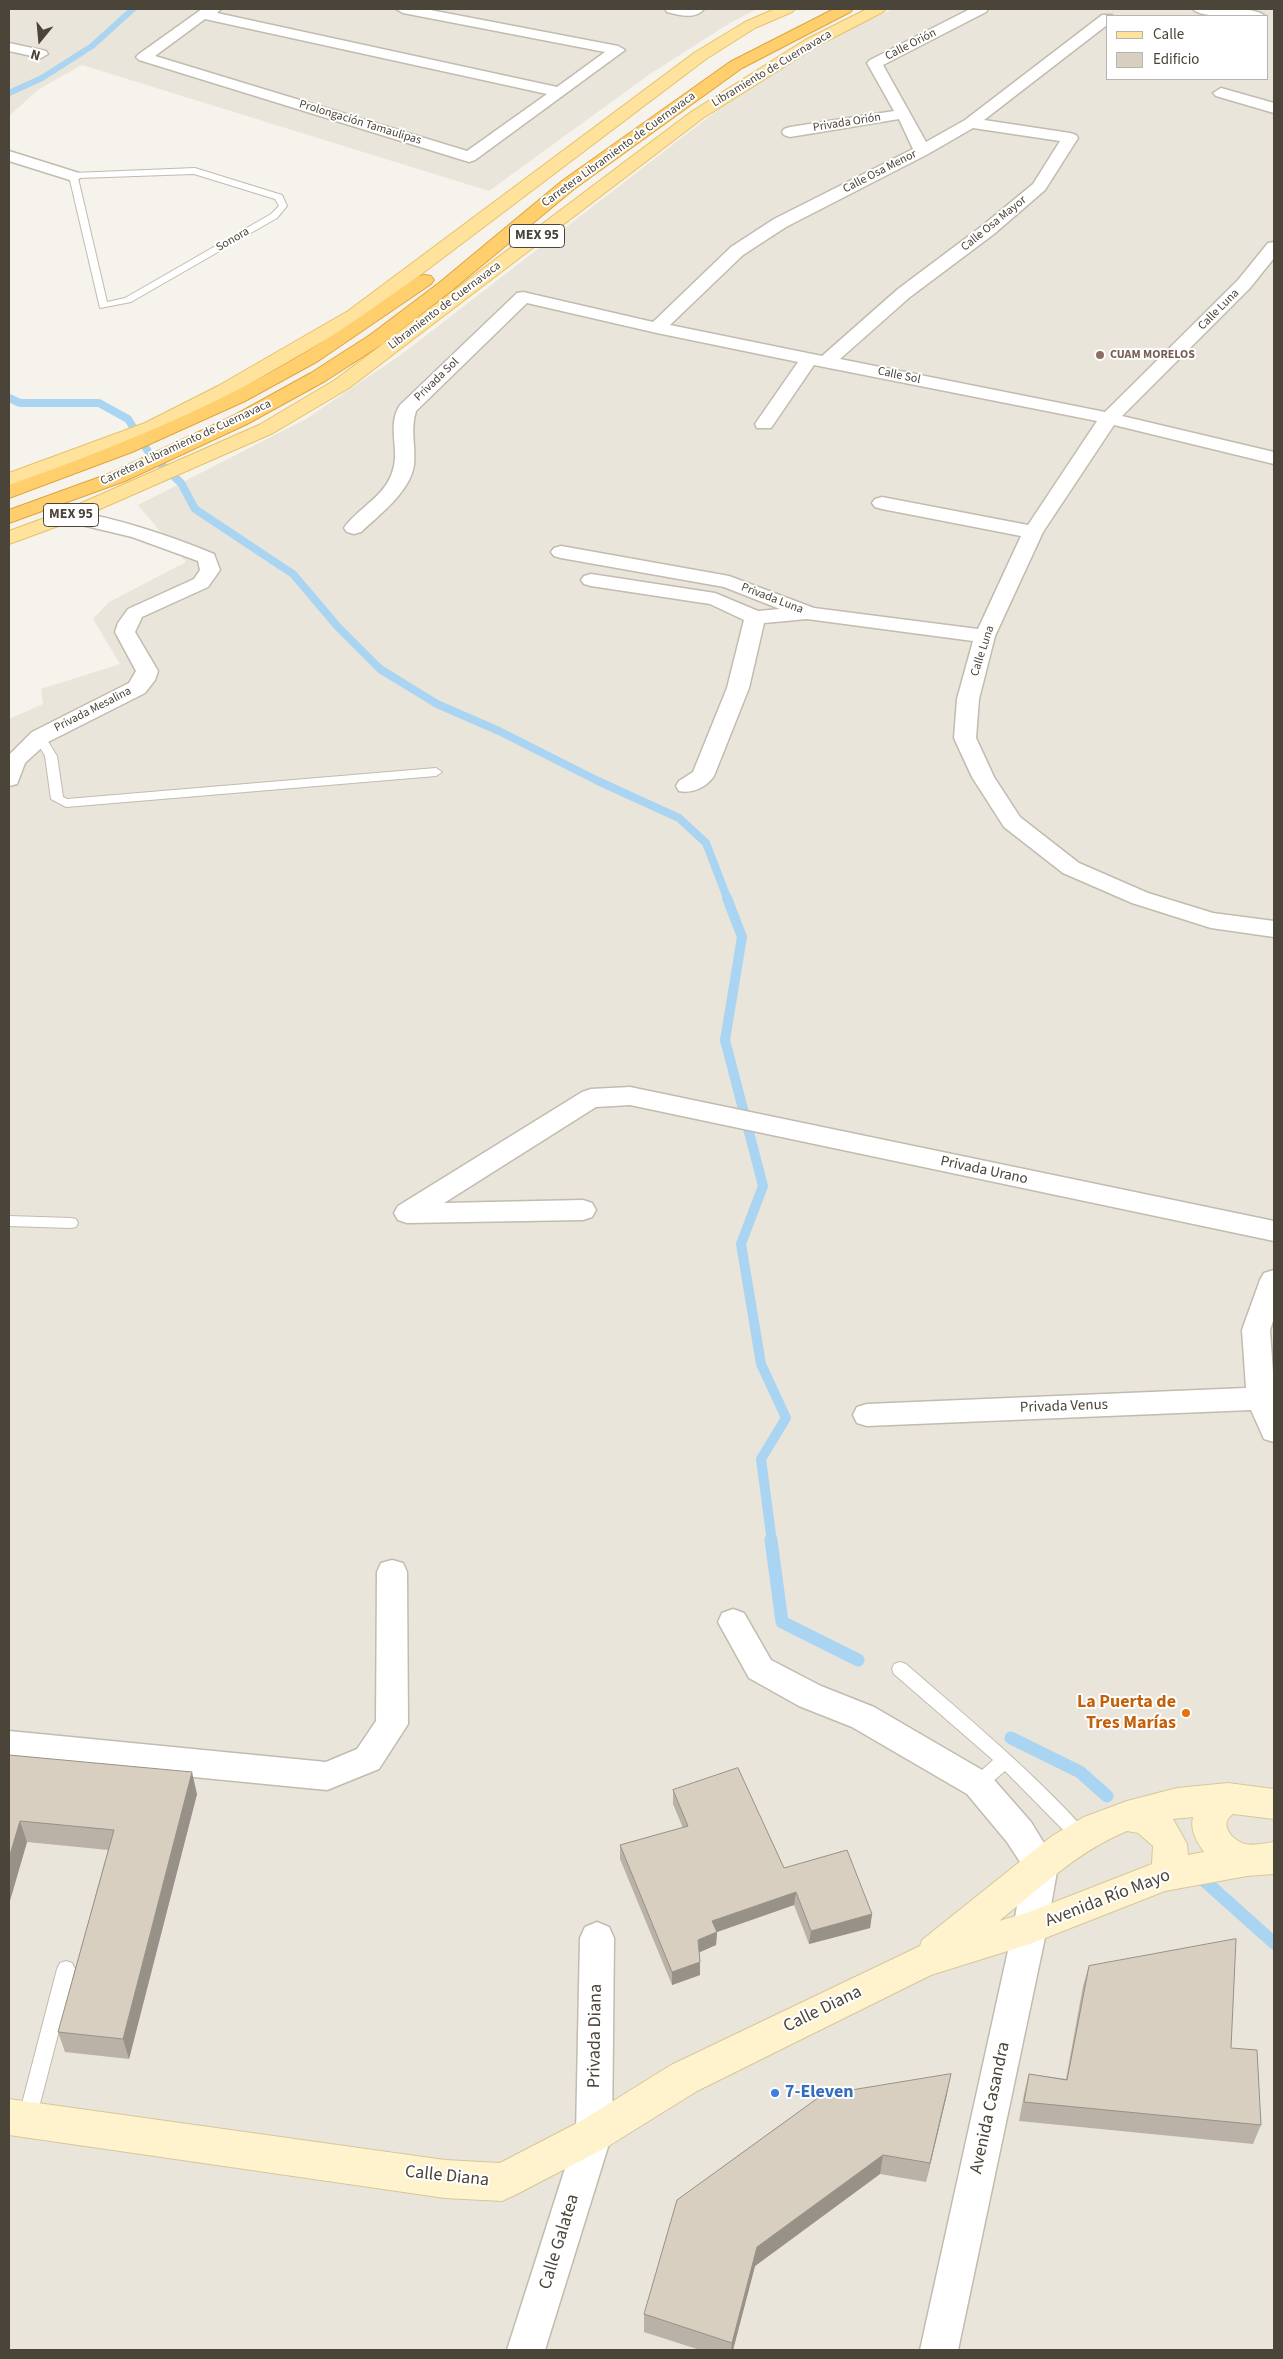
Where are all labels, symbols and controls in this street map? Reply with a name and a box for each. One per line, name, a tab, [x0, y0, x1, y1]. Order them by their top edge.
north arrow	[15, 15, 65, 65]
legend	[1106, 15, 1268, 80]
text: Calle	[1153, 24, 1184, 45]
street label: Calle Orión	[883, 26, 939, 64]
street label: Libramiento de Cuernavaca	[709, 27, 835, 111]
text: N	[28, 43, 43, 65]
text: Edificio	[1153, 49, 1200, 70]
street label: Carretera Libramiento de Cuernavaca	[539, 89, 699, 211]
street label: Prolongación Tamaulipas	[297, 98, 423, 148]
street label: Privada Orión	[812, 111, 882, 135]
street label: Calle Osa Menor	[841, 147, 919, 197]
street label: Calle Osa Mayor	[958, 193, 1030, 255]
street label: Sonora	[214, 225, 252, 255]
road number: MEX 95	[510, 225, 564, 248]
street label: Libramiento de Cuernavaca	[386, 259, 504, 353]
street label: Calle Luna	[1195, 286, 1243, 334]
place label: CUAM MORELOS	[1110, 348, 1195, 362]
marker: CUAM MORELOS	[1094, 349, 1106, 361]
street label: Privada Sol	[412, 355, 462, 405]
street label: Calle Sol	[876, 364, 922, 388]
street label: Carretera Libramiento de Cuernavaca	[98, 397, 274, 489]
road number: MEX 95	[44, 504, 98, 526]
street label: Privada Luna	[739, 581, 805, 617]
street label: Calle Luna	[968, 624, 998, 678]
street label: Privada Mesalina	[52, 684, 134, 736]
street label: Privada Urano	[939, 1153, 1029, 1189]
street label: Privada Venus	[1020, 1396, 1108, 1418]
place label: La Puerta de Tres Marías	[1077, 1692, 1176, 1735]
marker: La Puerta de Tres Marías	[1180, 1707, 1192, 1719]
street label: Avenida Río Mayo	[1042, 1865, 1174, 1933]
street label: Calle Diana	[780, 1982, 866, 2038]
street label: Privada Diana	[584, 1984, 608, 2088]
street label: Avenida Casandra	[966, 2040, 1016, 2176]
place label: 7-Eleven	[785, 2082, 854, 2104]
marker: 7-Eleven	[769, 2087, 781, 2099]
street label: Calle Diana	[404, 2162, 490, 2192]
street label: Calle Galatea	[535, 2192, 585, 2292]

